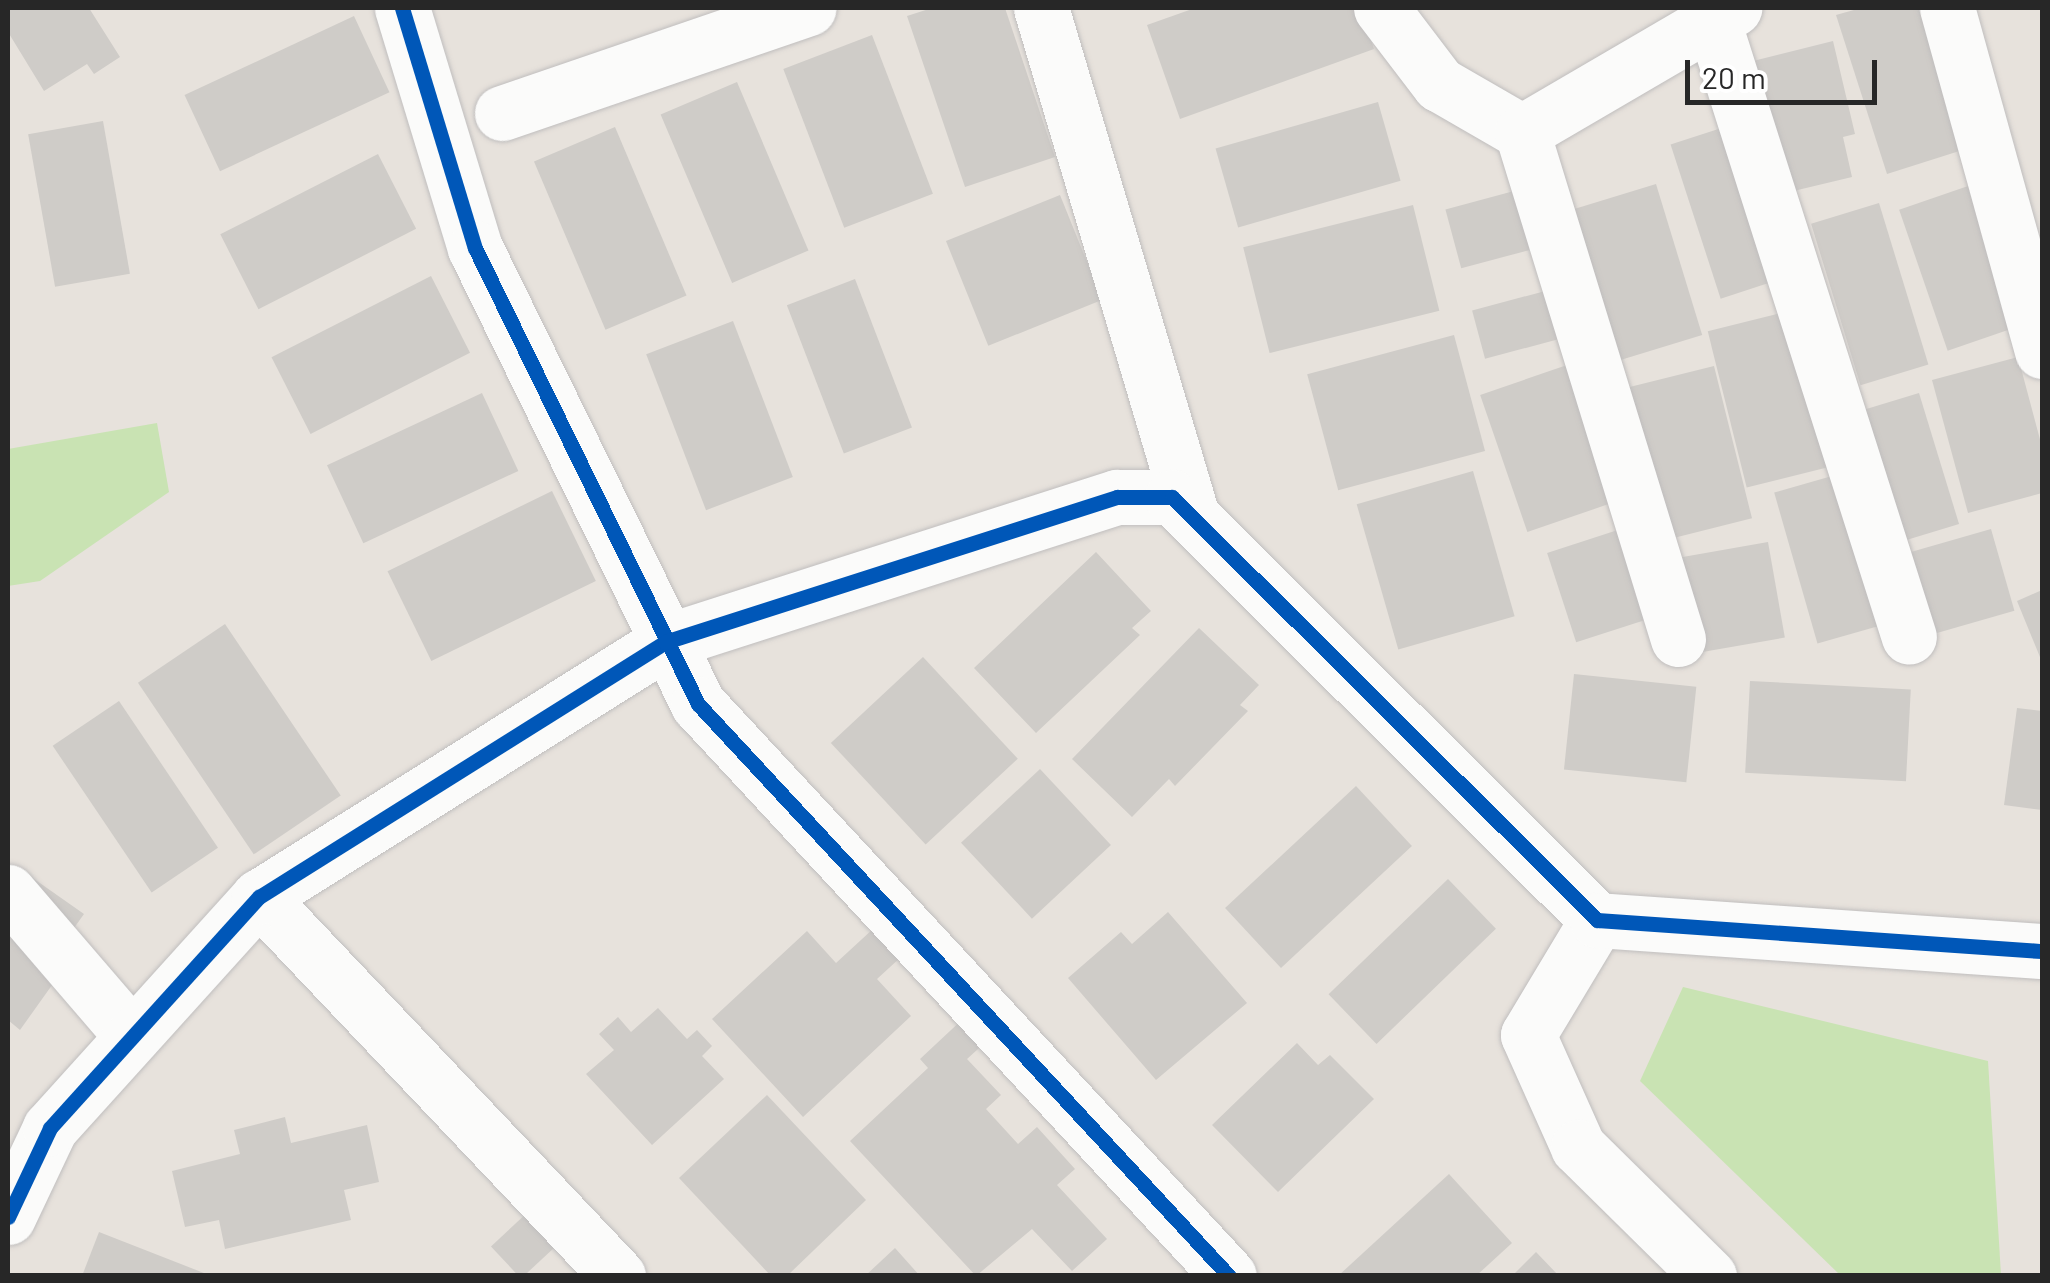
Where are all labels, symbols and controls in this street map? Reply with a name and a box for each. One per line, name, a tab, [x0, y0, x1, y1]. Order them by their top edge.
scale bar	[1690, 40, 1882, 102]
text: 20 m	[1702, 59, 1766, 95]

